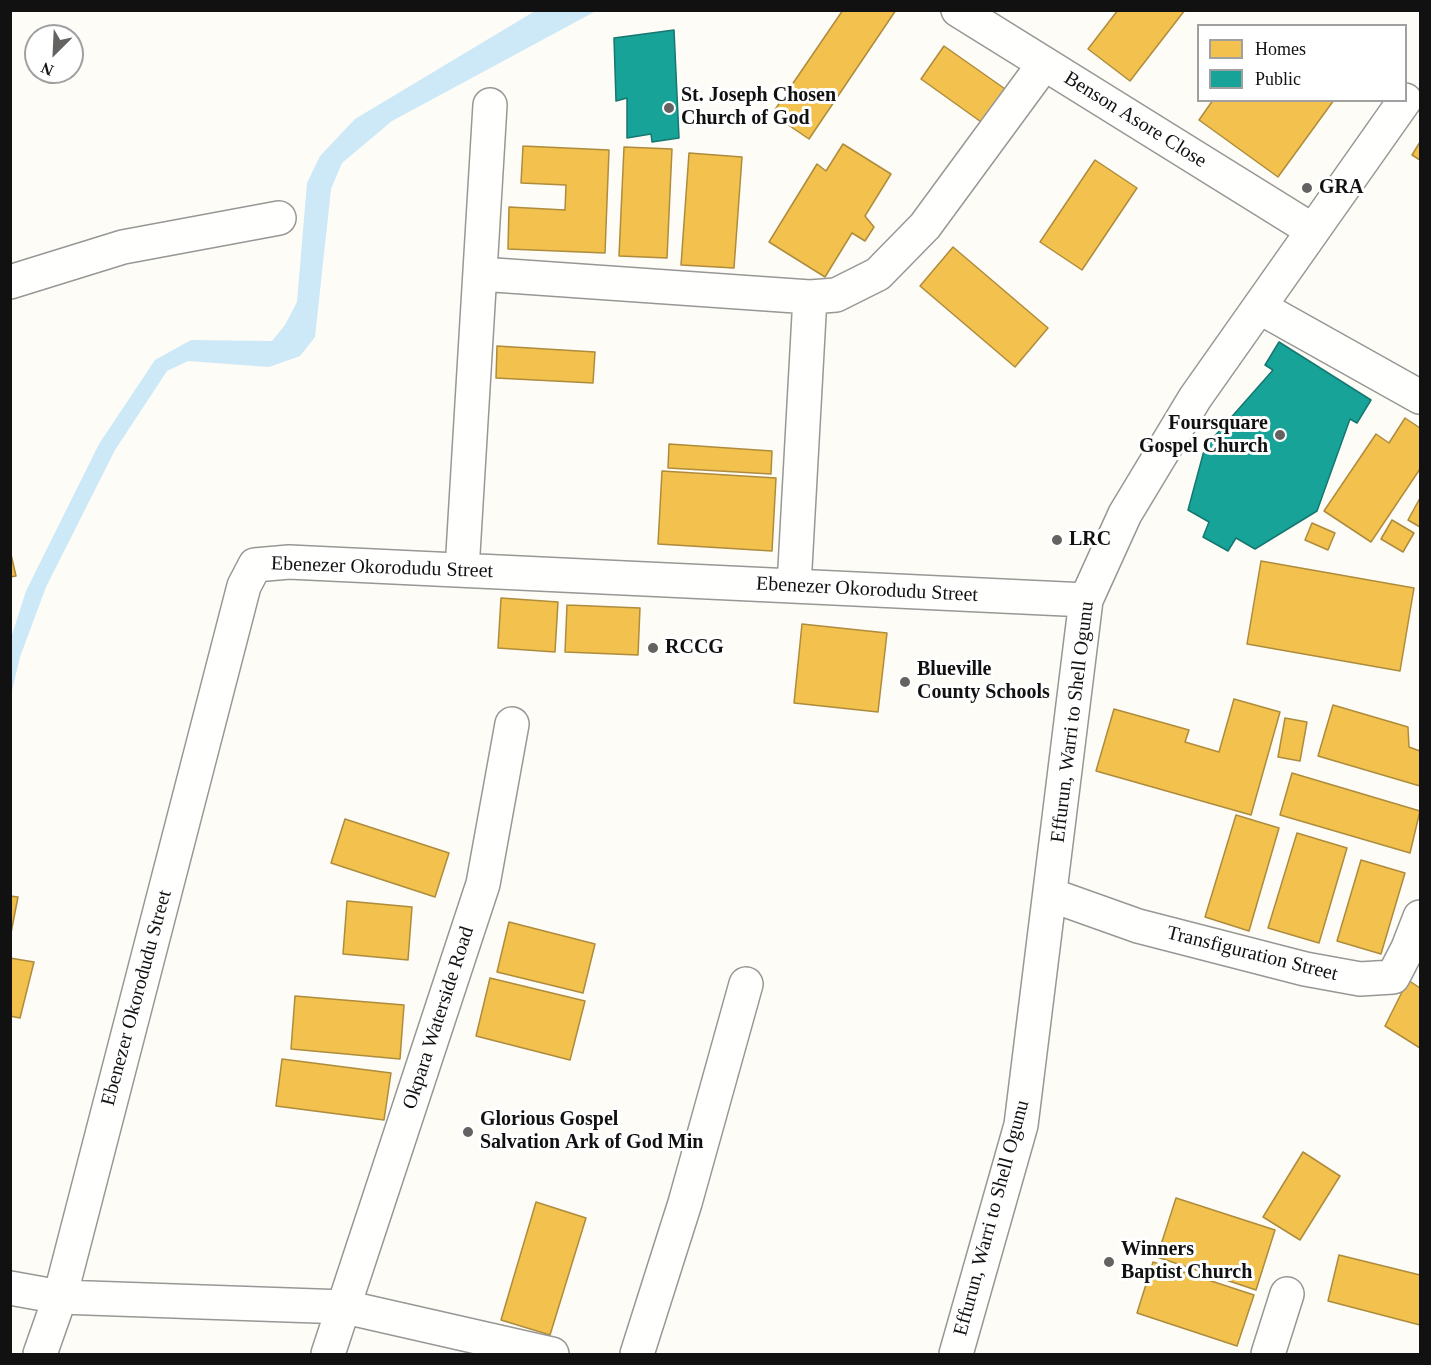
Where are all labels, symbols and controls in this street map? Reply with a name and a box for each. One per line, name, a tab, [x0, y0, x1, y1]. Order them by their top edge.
north arrow	[24, 24, 84, 84]
legend	[1197, 24, 1407, 102]
text: Homes	[1255, 39, 1306, 59]
text: N	[39, 59, 56, 79]
street label: Benson Asore Close	[1059, 67, 1211, 173]
text: Public	[1255, 69, 1301, 89]
place label: St. Joseph Chosen Church of God	[681, 84, 836, 131]
marker: St. Joseph Chosen Church of God	[662, 101, 676, 115]
place label: GRA	[1319, 176, 1363, 200]
marker: GRA	[1300, 181, 1314, 195]
place label: Foursquare Gospel Church	[1139, 412, 1268, 459]
marker: Foursquare Gospel Church	[1273, 428, 1287, 442]
place label: LRC	[1069, 528, 1111, 552]
marker: LRC	[1050, 533, 1064, 547]
street label: Ebenezer Okorodudu Street	[271, 552, 493, 584]
street label: Ebenezer Okorodudu Street	[755, 572, 979, 608]
street label: Effurun, Warri to Shell Ogunu	[1046, 600, 1100, 844]
place label: RCCG	[665, 636, 724, 660]
marker: RCCG	[646, 641, 660, 655]
place label: Blueville County Schools	[917, 658, 1050, 705]
marker: Blueville County Schools	[898, 675, 912, 689]
street label: Ebenezer Okorodudu Street	[97, 888, 177, 1108]
street label: Transfiguration Street	[1164, 921, 1340, 987]
street label: Okpara Waterside Road	[398, 924, 480, 1112]
street label: Effurun, Warri to Shell Ogunu	[949, 1098, 1035, 1338]
place label: Glorious Gospel Salvation Ark of God Min	[480, 1108, 703, 1155]
marker: Glorious Gospel Salvation Ark of God Min	[461, 1125, 475, 1139]
place label: Winners Baptist Church	[1121, 1238, 1252, 1285]
marker: Winners Baptist Church	[1102, 1255, 1116, 1269]

